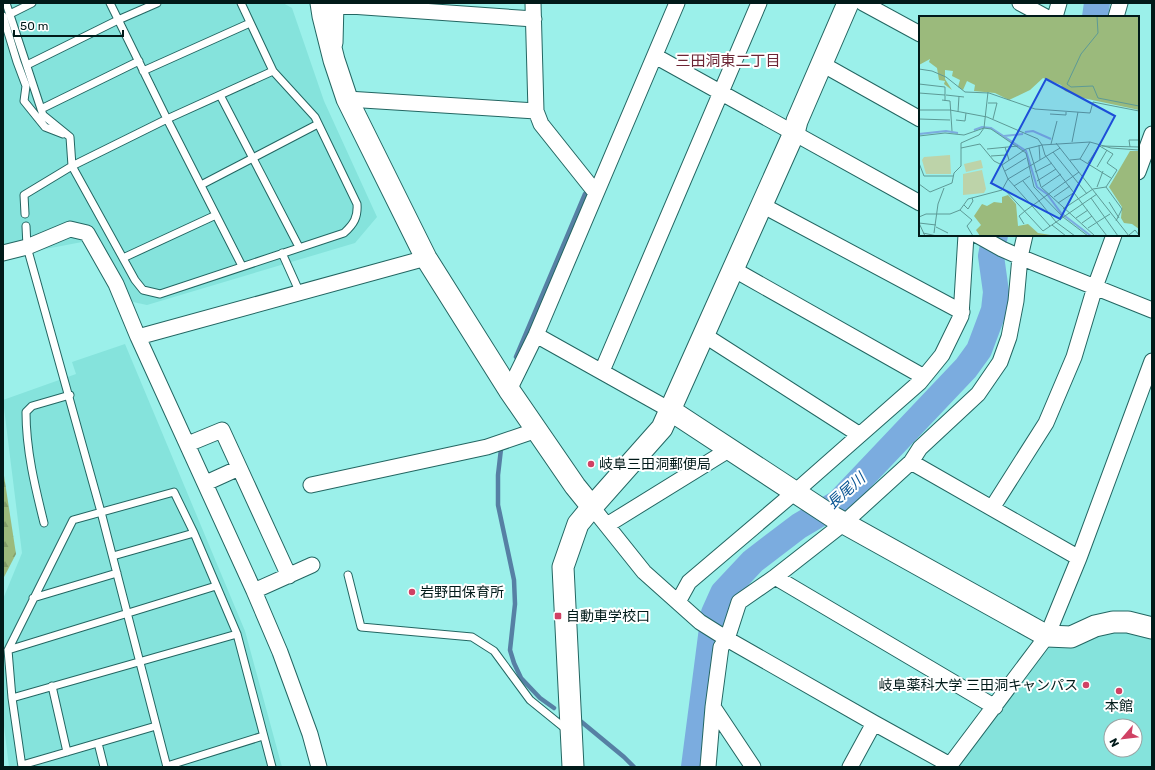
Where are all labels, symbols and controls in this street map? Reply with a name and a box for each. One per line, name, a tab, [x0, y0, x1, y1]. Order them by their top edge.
scale bar	[14, 12, 123, 38]
inset map	[919, 16, 1139, 236]
text: 50 m	[20, 19, 48, 33]
district label: 三田洞東二丁目	[675, 52, 781, 70]
place label: 岐阜三田洞郵便局	[599, 456, 711, 473]
marker: 岐阜三田洞郵便局	[586, 459, 596, 469]
water label: 長尾川	[823, 468, 870, 513]
place label: 岩野田保育所	[420, 584, 504, 601]
marker: 岩野田保育所	[407, 587, 417, 597]
place label: 自動車学校口	[566, 608, 650, 625]
marker: 自動車学校口	[553, 611, 563, 621]
place label: 岐阜薬科大学 三田洞キャンパス	[879, 677, 1078, 694]
marker: 岐阜薬科大学 三田洞キャンパス	[1081, 680, 1091, 690]
marker: 本館	[1114, 686, 1124, 696]
place label: 本館	[1105, 698, 1133, 715]
north arrow	[1103, 718, 1143, 758]
text: N	[1107, 736, 1122, 749]

